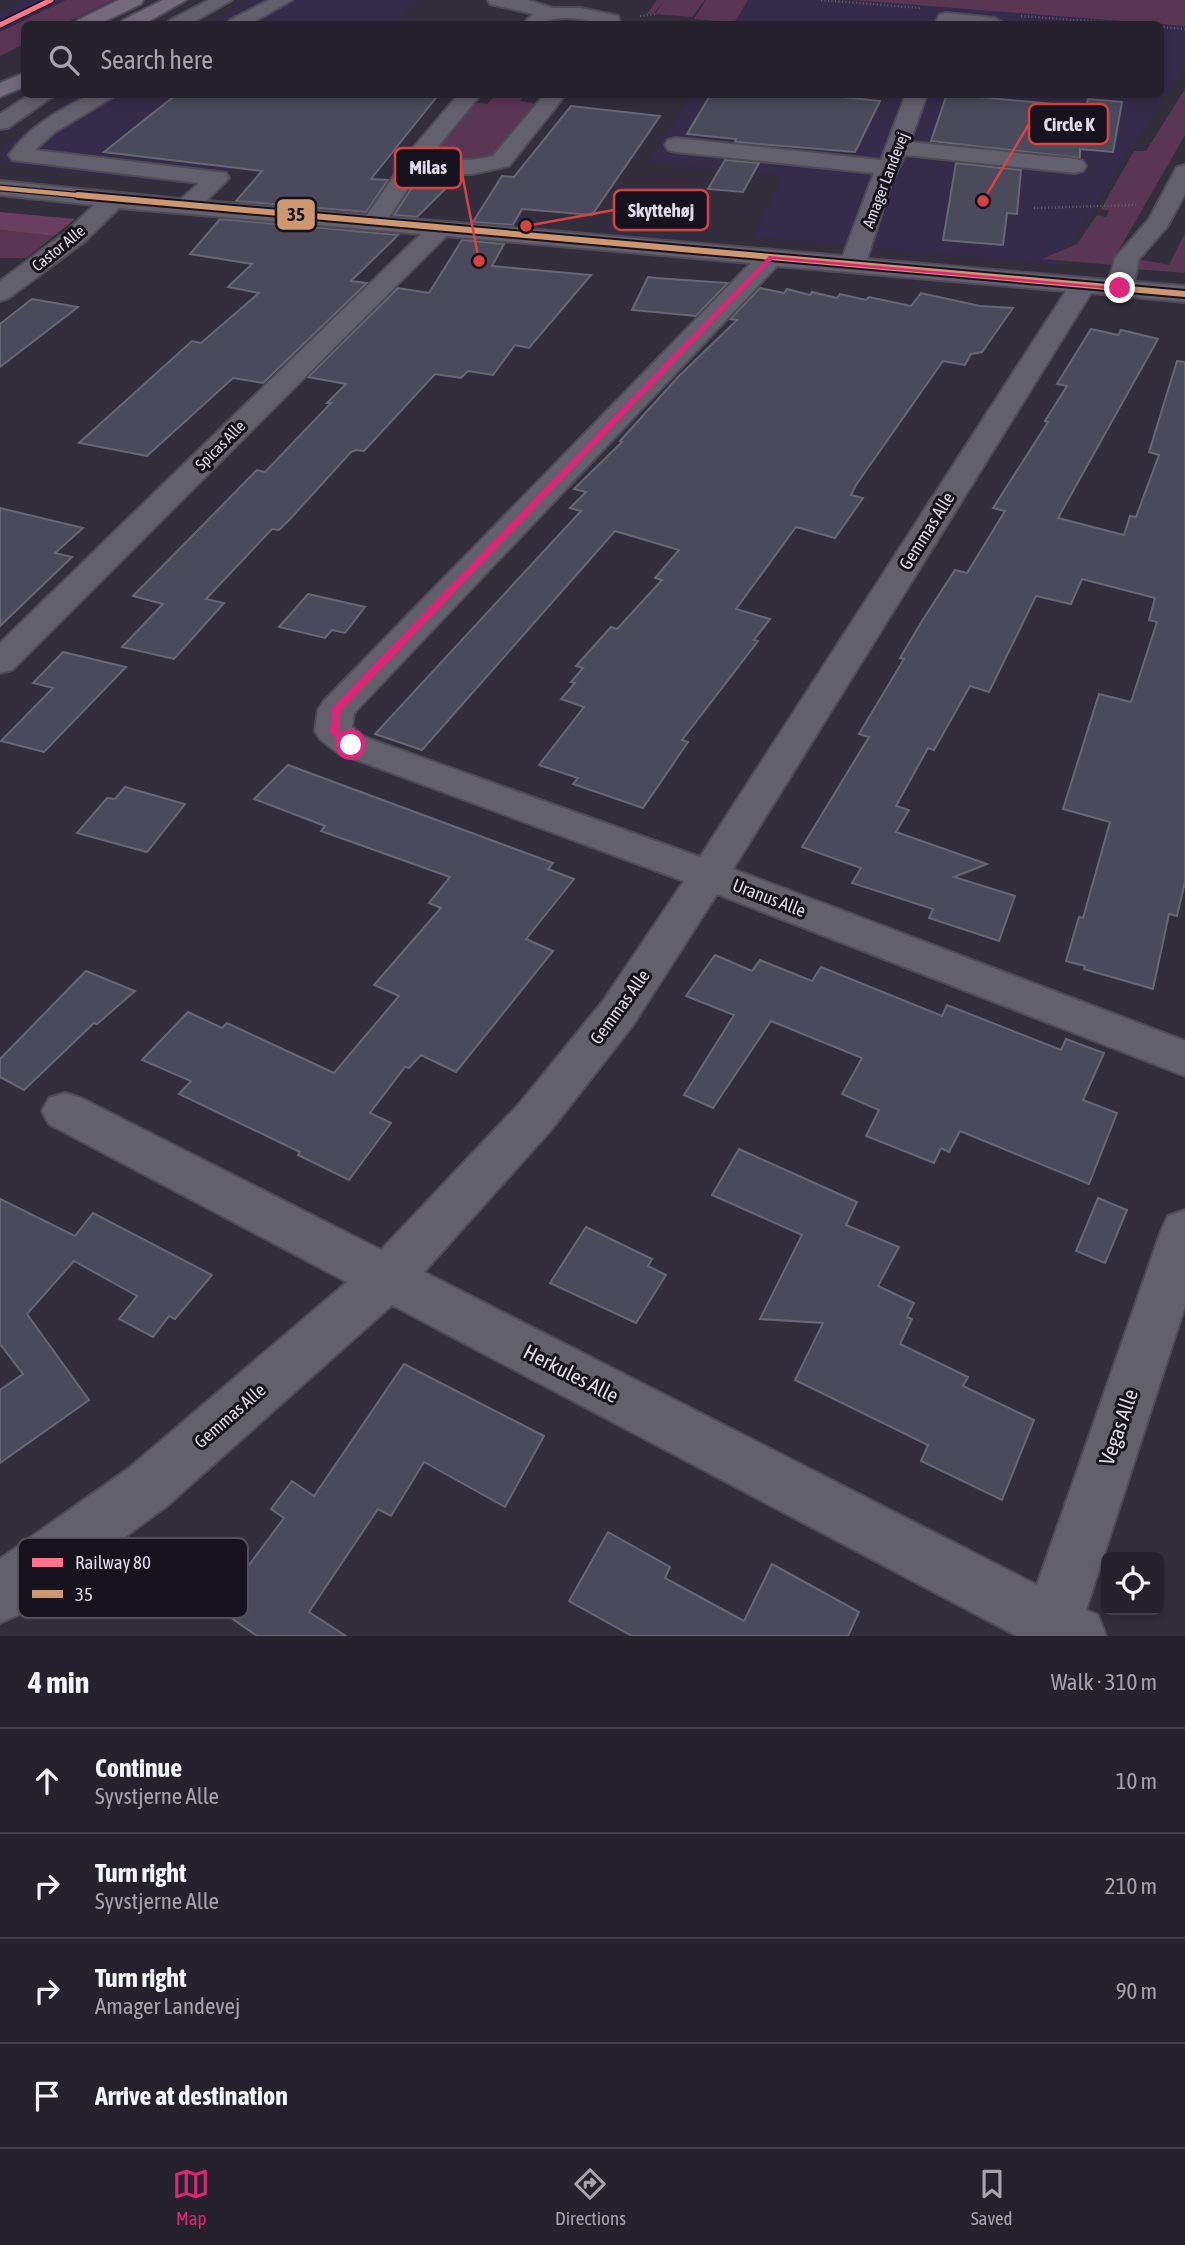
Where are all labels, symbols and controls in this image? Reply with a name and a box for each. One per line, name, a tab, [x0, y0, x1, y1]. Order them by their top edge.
search box	[21, 21, 1164, 98]
icon: search	[45, 41, 83, 79]
text: Search here	[101, 45, 213, 75]
callout: Circle K	[1029, 104, 1108, 144]
text: Circle K	[1044, 113, 1095, 135]
street label: Amager Landevej	[859, 130, 912, 231]
callout: Milas	[395, 148, 461, 188]
text: Milas	[409, 156, 447, 178]
callout: Skyttehøj	[614, 190, 708, 230]
line badge: 35	[276, 198, 316, 231]
text: Skyttehøj	[628, 199, 694, 221]
text: 35	[287, 203, 305, 225]
street label: Castor Alle	[28, 221, 88, 275]
route end	[1104, 272, 1135, 303]
street label: Spicas Alle	[192, 417, 249, 474]
street label: Gemmas Alle	[895, 488, 959, 573]
route start	[335, 729, 366, 760]
street label: Uranus Alle	[730, 874, 809, 921]
street label: Gemmas Alle	[585, 965, 654, 1048]
street label: Herkules Alle	[520, 1339, 623, 1407]
street label: Gemmas Alle	[190, 1379, 269, 1452]
street label: Vegas Alle	[1094, 1386, 1142, 1468]
legend	[18, 1538, 248, 1618]
text: Railway 80	[75, 1551, 151, 1573]
map controls	[1101, 1552, 1164, 1615]
button: locate	[1101, 1552, 1164, 1615]
text: 35	[75, 1583, 93, 1605]
text: 4 min	[28, 1665, 89, 1699]
text: Walk · 310 m	[1051, 1669, 1157, 1695]
text: Continue	[95, 1753, 182, 1783]
icon: ahead	[28, 1762, 66, 1800]
text: 10 m	[1116, 1768, 1157, 1794]
text: Syvstjerne Alle	[95, 1783, 219, 1809]
text: Turn right	[95, 1858, 186, 1888]
icon: right	[28, 1867, 66, 1905]
text: 210 m	[1105, 1873, 1157, 1899]
text: Syvstjerne Alle	[95, 1888, 219, 1914]
text: Turn right	[95, 1963, 186, 1993]
icon: right	[28, 1972, 66, 2010]
text: 90 m	[1116, 1978, 1157, 2004]
text: Amager Landevej	[95, 1993, 240, 2019]
icon: arrive	[28, 2077, 66, 2115]
text: Arrive at destination	[95, 2081, 288, 2111]
tab: Map	[172, 2165, 210, 2229]
tab: Directions	[555, 2165, 626, 2229]
tab: Saved	[971, 2165, 1013, 2229]

